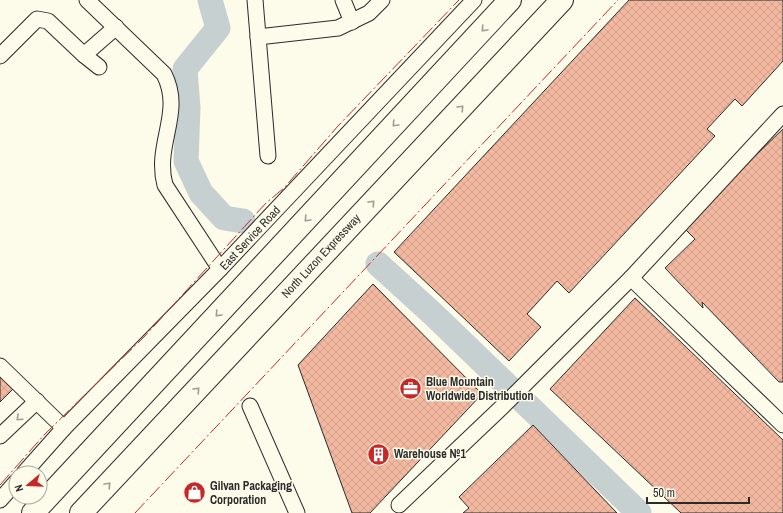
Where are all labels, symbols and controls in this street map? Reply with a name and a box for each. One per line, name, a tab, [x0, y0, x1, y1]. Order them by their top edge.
one-way arrow	[481, 24, 488, 31]
one-way arrow	[456, 105, 463, 113]
one-way arrow	[392, 119, 400, 127]
one-way arrow	[367, 200, 374, 208]
street label: East Service Road	[216, 203, 284, 273]
street label: North Luzon Expressway	[278, 210, 364, 301]
one-way arrow	[304, 214, 311, 222]
one-way arrow	[215, 309, 223, 317]
place label: Blue Mountain Worldwide Distribution	[426, 374, 534, 404]
office icon: Blue Mountain Worldwide Distribution	[397, 376, 423, 402]
one-way arrow	[192, 387, 199, 395]
one-way arrow	[16, 414, 23, 421]
building icon: Warehouse №1	[365, 441, 391, 467]
place label: Warehouse №1	[394, 446, 466, 462]
north arrow	[8, 465, 48, 505]
place label: Gilvan Packaging Corporation	[210, 478, 292, 508]
scale bar	[647, 479, 749, 505]
shop icon: Gilvan Packaging Corporation	[181, 480, 207, 506]
one-way arrow	[103, 482, 110, 489]
text: N	[11, 483, 26, 494]
text: 50 m	[653, 485, 675, 501]

